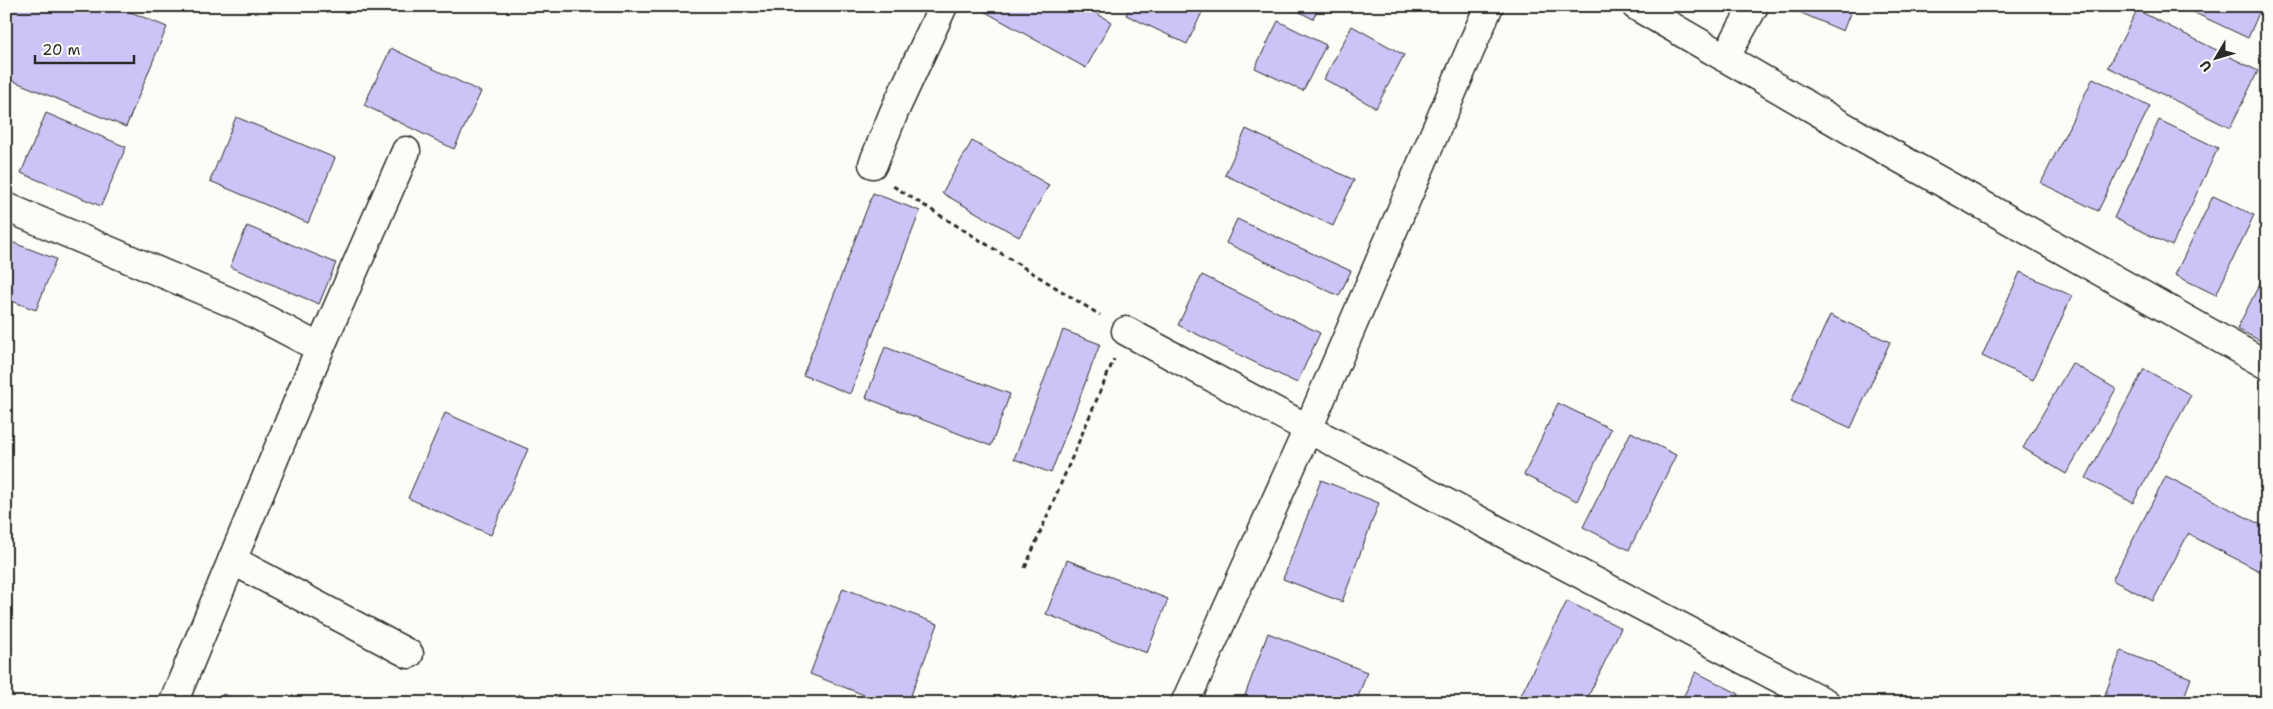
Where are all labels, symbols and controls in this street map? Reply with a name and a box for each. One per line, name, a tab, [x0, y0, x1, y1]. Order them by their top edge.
scale bar	[35, 32, 134, 64]
north arrow	[2190, 32, 2240, 82]
text: 20 m	[42, 40, 81, 60]
text: U	[2196, 57, 2216, 75]

